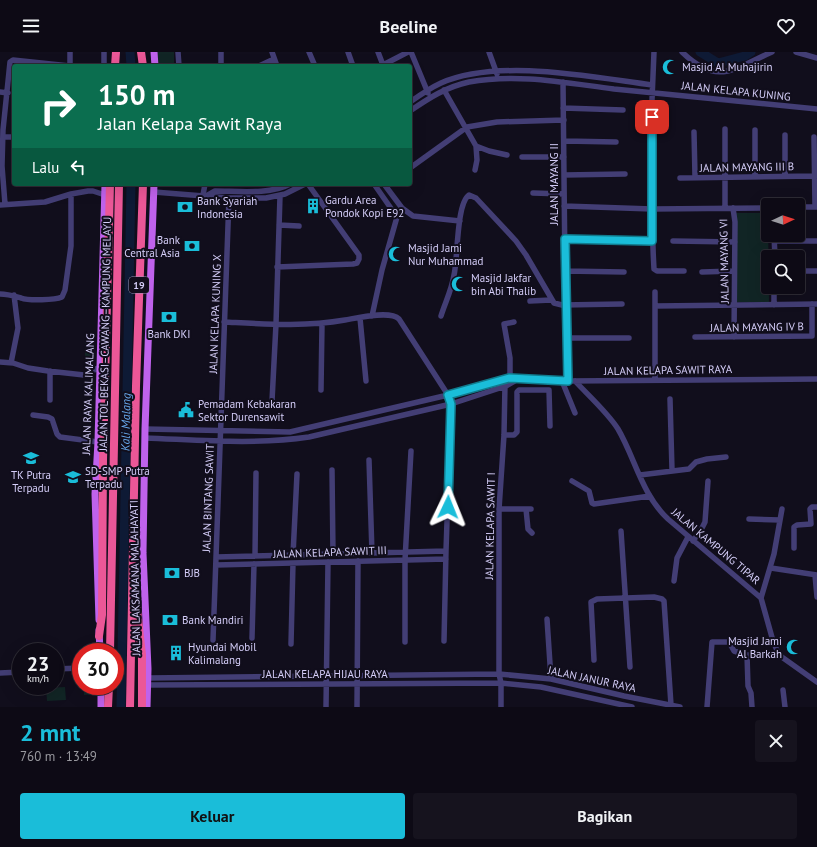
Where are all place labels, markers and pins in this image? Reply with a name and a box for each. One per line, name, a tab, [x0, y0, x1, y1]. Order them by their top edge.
mosque icon: Masjid Al Muhajirin	[661, 58, 679, 76]
place label: Masjid Al Muhajirin	[682, 60, 772, 74]
pin	[635, 100, 669, 134]
place label: Gardu Area Pondok Kopi E92	[325, 193, 404, 220]
place label: Bank Syariah Indonesia	[197, 194, 257, 221]
building icon: Gardu Area Pondok Kopi E92	[304, 197, 322, 215]
bank icon: Bank Syariah Indonesia	[176, 198, 194, 216]
place label: Bank Central Asia	[124, 233, 181, 260]
bank icon: Bank Central Asia	[183, 237, 201, 255]
place label: Masjid Jami Nur Muhammad	[408, 241, 483, 268]
mosque icon: Masjid Jami Nur Muhammad	[387, 245, 405, 263]
place label: Masjid Jakfar bin Abi Thalib	[471, 271, 536, 298]
mosque icon: Masjid Jakfar bin Abi Thalib	[450, 275, 468, 293]
bank icon: Bank DKI	[160, 308, 178, 326]
place label: Bank DKI	[148, 327, 190, 341]
place label: Pemadam Kebakaran Sektor Durensawit	[198, 397, 296, 424]
public building icon: Pemadam Kebakaran Sektor Durensawit	[177, 401, 195, 419]
school or university icon: TK Putra Terpadu	[22, 449, 40, 467]
place label: SD-SMP Putra Terpadu	[85, 464, 150, 491]
place label: TK Putra Terpadu	[11, 468, 51, 495]
school or university icon: SD-SMP Putra Terpadu	[64, 468, 82, 486]
bank icon: BJB	[163, 564, 181, 582]
place label: BJB	[184, 566, 200, 580]
bank icon: Bank Mandiri	[161, 611, 179, 629]
place label: Bank Mandiri	[182, 613, 244, 627]
place label: Masjid Jami Al Barkah	[728, 634, 782, 661]
mosque icon: Masjid Jami Al Barkah	[785, 638, 803, 656]
place label: Hyundai Mobil Kalimalang	[188, 640, 257, 667]
building icon: Hyundai Mobil Kalimalang	[167, 644, 185, 662]

